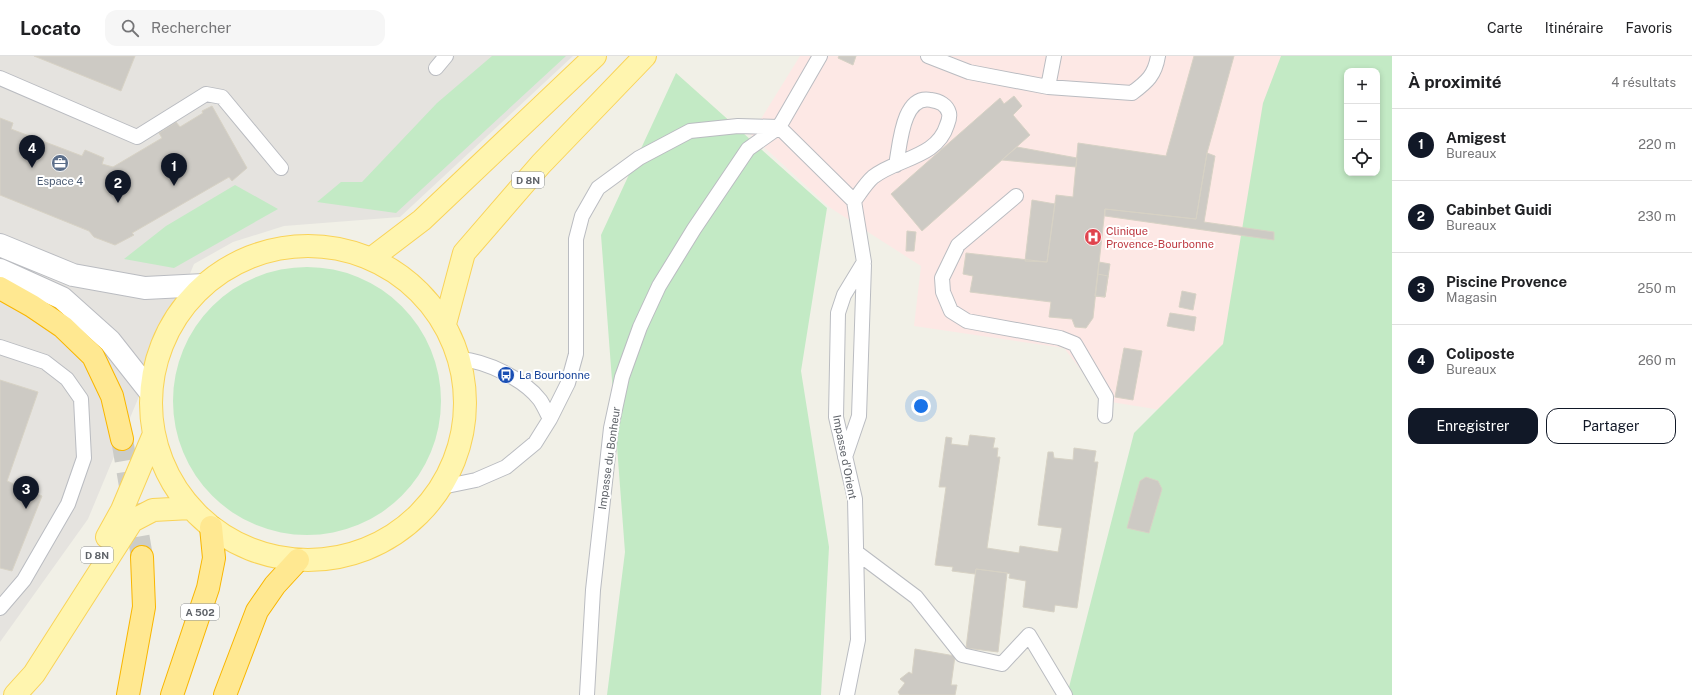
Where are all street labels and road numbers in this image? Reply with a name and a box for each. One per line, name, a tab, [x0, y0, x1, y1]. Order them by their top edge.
road number: D 8N	[512, 172, 544, 188]
street label: Impasse du Bonheur	[596, 406, 622, 510]
street label: Impasse d'Orient	[831, 414, 859, 500]
road number: D 8N	[81, 547, 113, 563]
road number: A 502	[181, 604, 219, 620]

